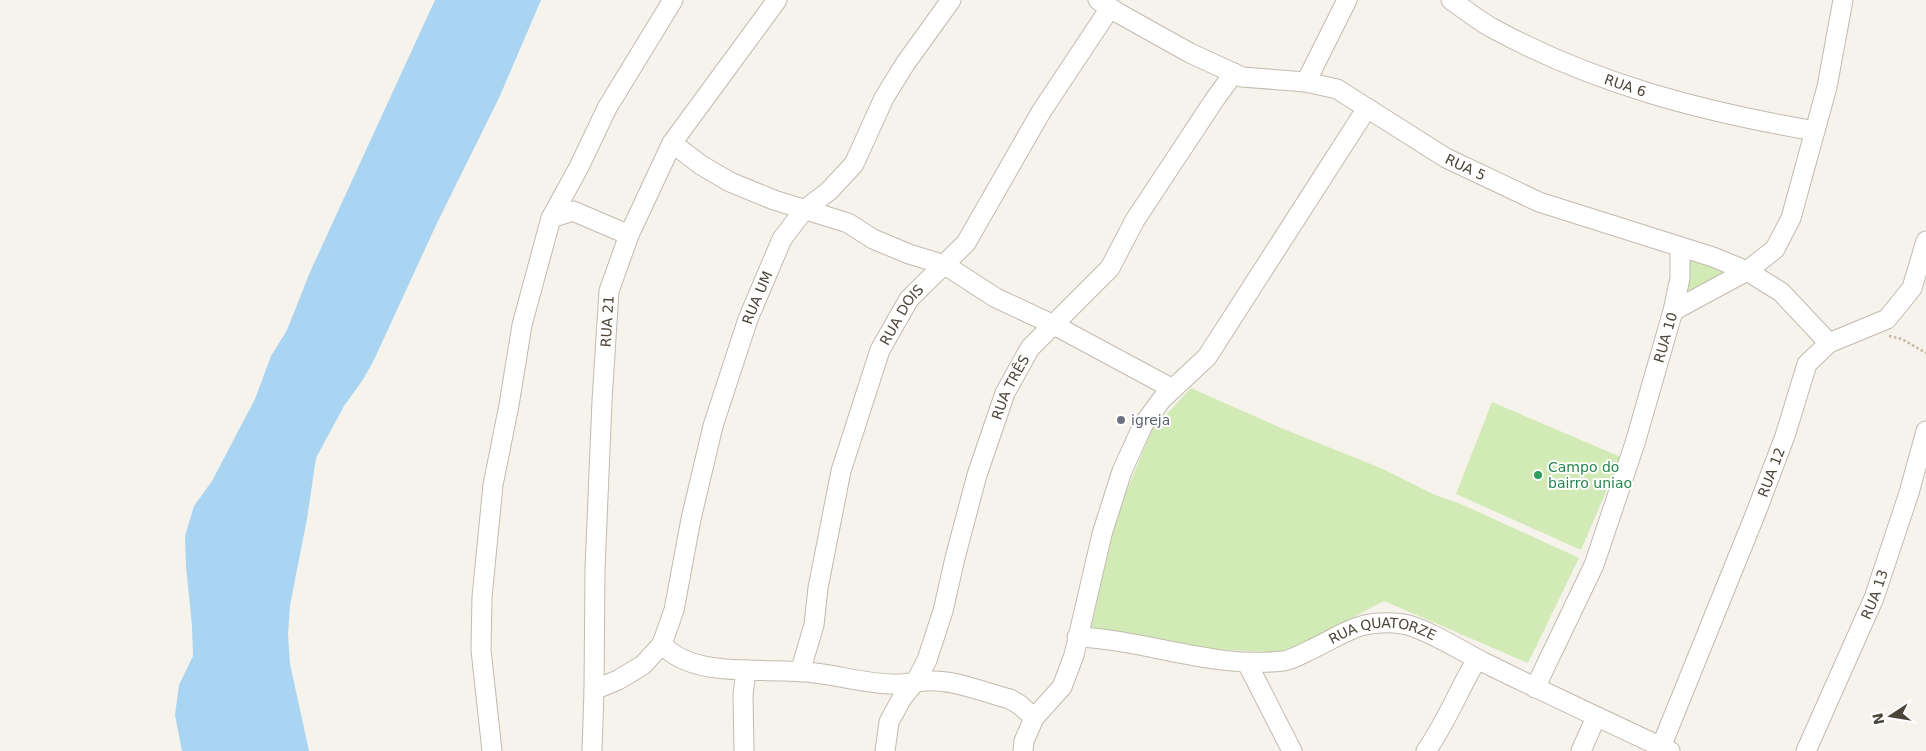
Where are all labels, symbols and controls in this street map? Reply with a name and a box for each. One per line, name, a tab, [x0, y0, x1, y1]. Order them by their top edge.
street label: RUA 6	[1602, 71, 1648, 100]
street label: RUA 5	[1443, 151, 1488, 184]
street label: RUA UM	[739, 269, 775, 326]
street label: RUA DOIS	[876, 281, 927, 348]
street label: RUA 21	[597, 295, 617, 348]
street label: RUA 10	[1651, 310, 1680, 365]
street label: RUA TRÊS	[988, 352, 1033, 422]
place label: igreja	[1131, 412, 1170, 428]
marker: igreja	[1115, 414, 1127, 426]
street label: RUA 12	[1755, 445, 1788, 499]
place label: Campo do bairro uniao	[1548, 459, 1632, 491]
marker: Campo do bairro uniao	[1532, 469, 1544, 481]
street label: RUA 13	[1858, 567, 1891, 622]
text: RUA QUATORZE	[1326, 615, 1439, 647]
street label: RUA QUATORZE	[1327, 633, 1439, 651]
north arrow	[1866, 691, 1916, 741]
text: N	[1869, 711, 1887, 726]

